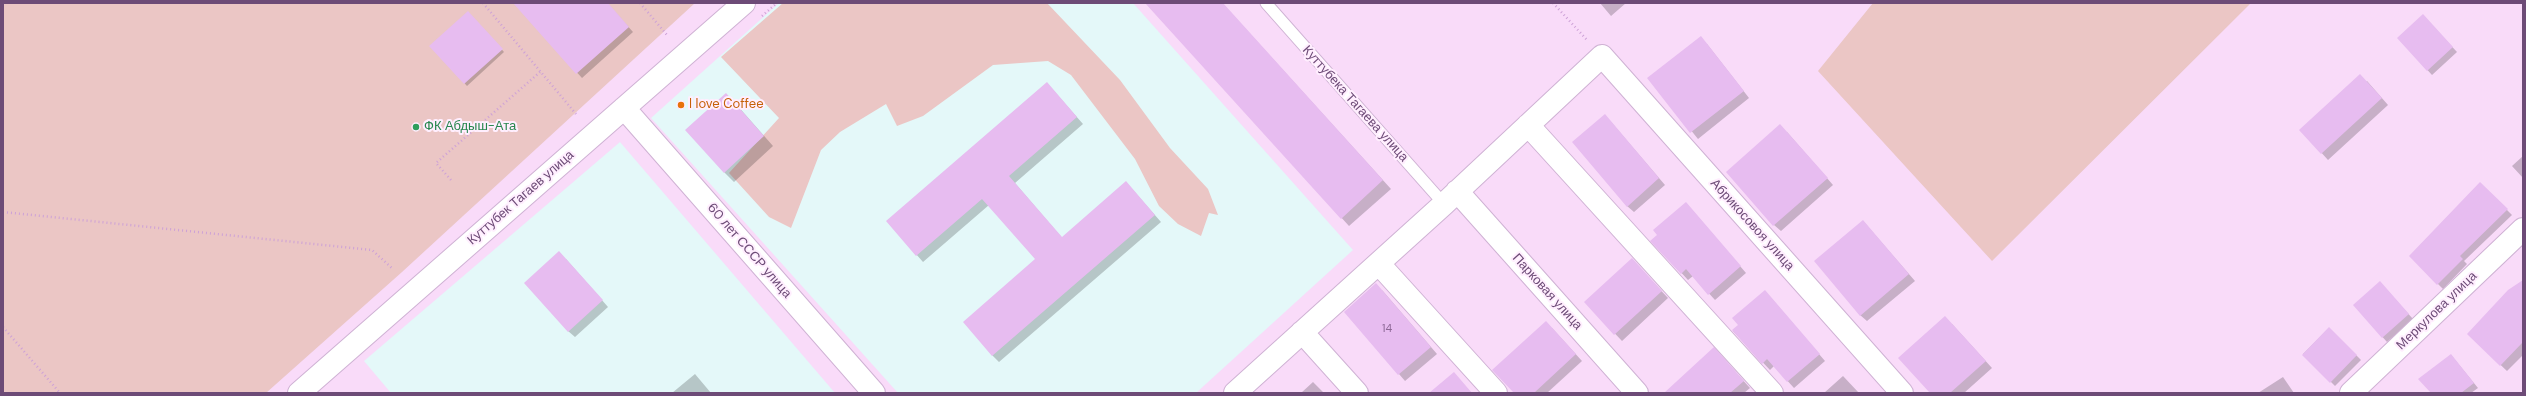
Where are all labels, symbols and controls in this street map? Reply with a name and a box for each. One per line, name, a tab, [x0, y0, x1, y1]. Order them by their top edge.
street label: Куттубека Тагаева улица	[1299, 43, 1411, 165]
place label: I love Coffee	[689, 97, 764, 113]
marker: I love Coffee	[676, 100, 686, 110]
place label: ФК Абдыш-Ата	[424, 119, 516, 135]
marker: ФК Абдыш-Ата	[411, 122, 421, 132]
street label: Куттубек Тагаев улица	[465, 147, 577, 249]
street label: Абрикосовоя улица	[1707, 176, 1797, 274]
street label: 60 лет СССР улица	[704, 200, 794, 302]
street label: Парковая улица	[1509, 251, 1585, 333]
street label: Меркулова улица	[2394, 269, 2480, 353]
house number: 14	[1382, 322, 1392, 336]

